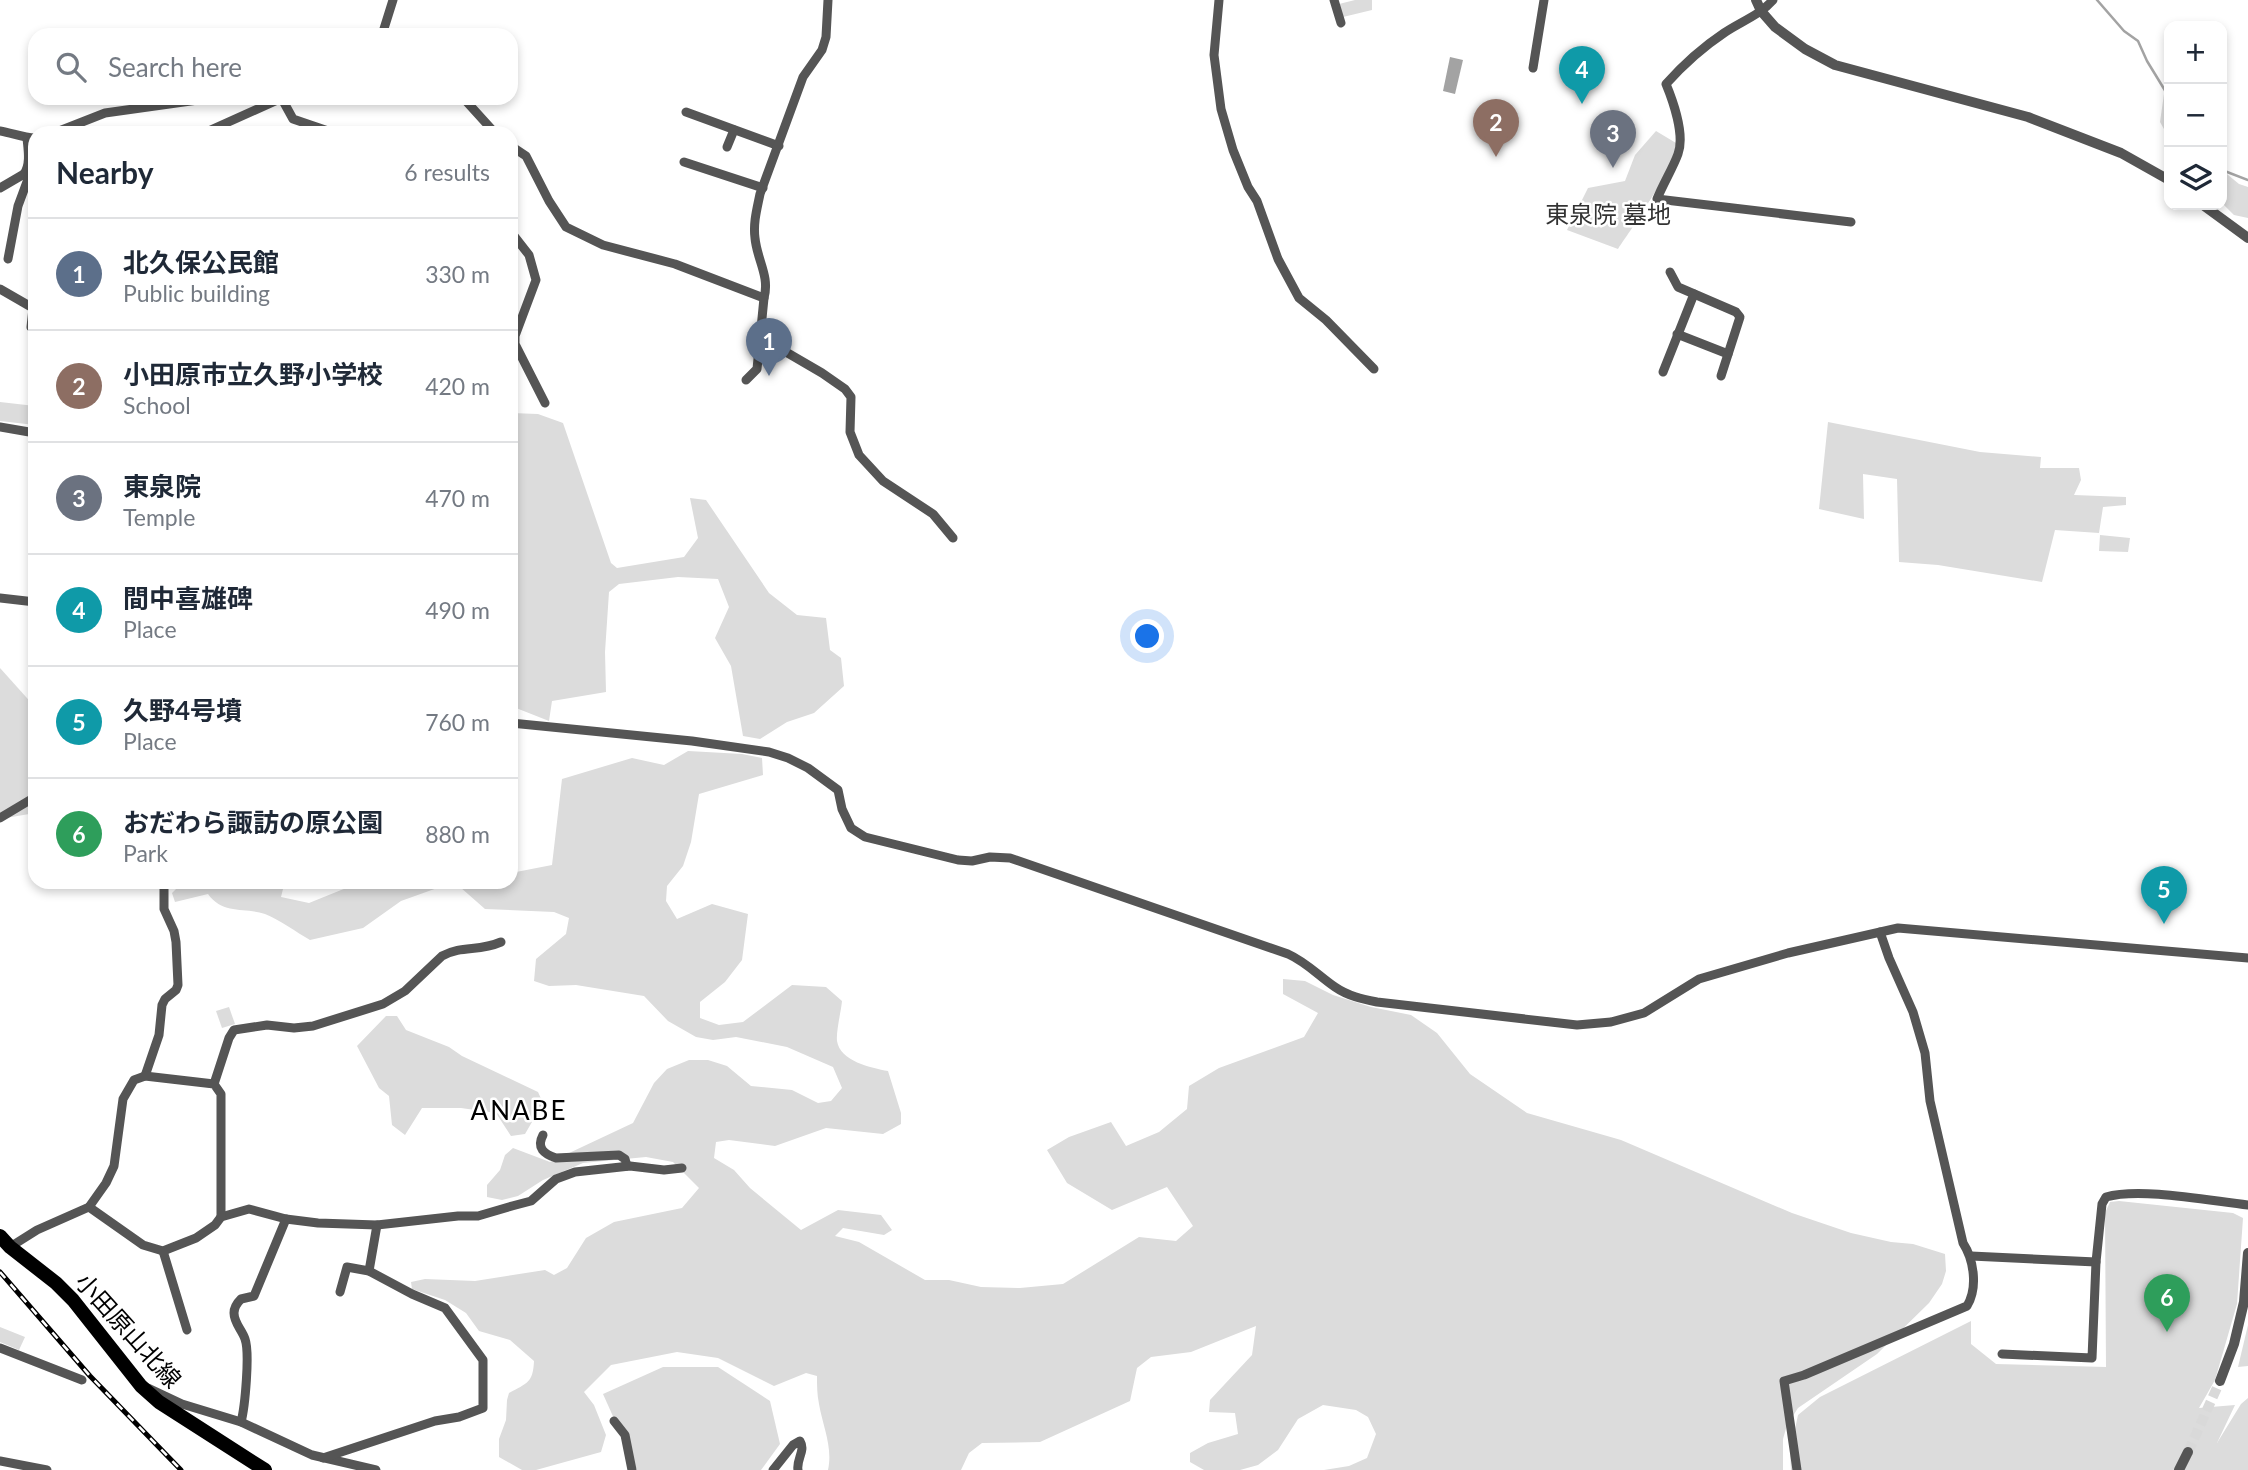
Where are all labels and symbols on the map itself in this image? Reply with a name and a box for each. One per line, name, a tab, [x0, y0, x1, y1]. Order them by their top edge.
pin: 4	[1559, 46, 1605, 104]
pin: 2	[1473, 99, 1519, 157]
pin: 3	[1590, 110, 1636, 168]
park label: 東泉院 墓地	[1545, 199, 1671, 228]
pin: 1	[746, 318, 792, 376]
your location	[1130, 619, 1164, 653]
pin: 5	[2141, 866, 2187, 924]
district label: ANABE	[471, 1094, 567, 1126]
street label: 小田原山北線	[70, 1267, 188, 1393]
pin: 6	[2144, 1274, 2190, 1332]

